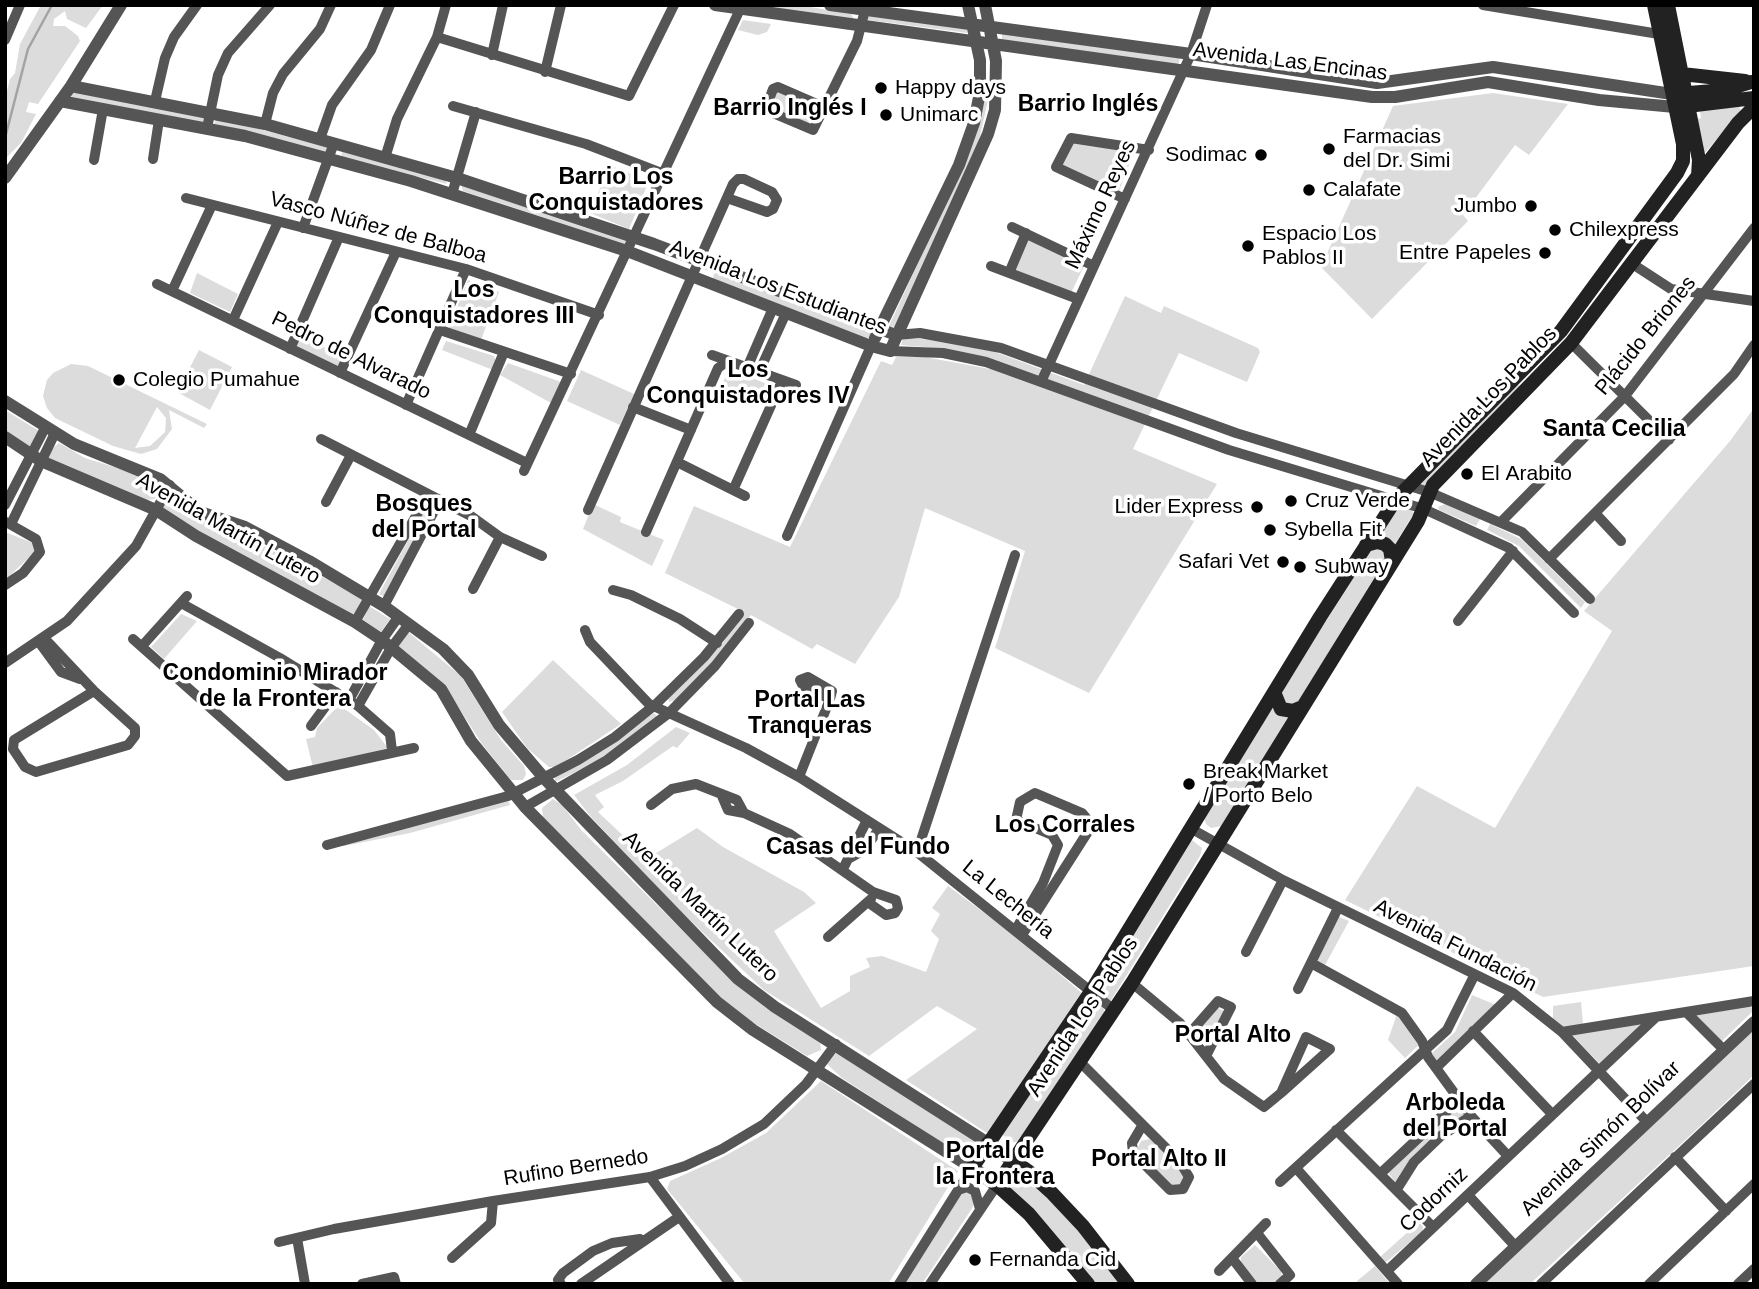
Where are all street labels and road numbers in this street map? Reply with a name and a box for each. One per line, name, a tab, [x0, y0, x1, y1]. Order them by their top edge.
street label: Avenida Las Encinas	[1191, 38, 1389, 86]
street label: Máximo Reyes	[1060, 137, 1142, 273]
street label: Vasco Núñez de Balboa	[267, 187, 489, 269]
street label: Avenida Los Estudiantes	[666, 235, 890, 341]
street label: Plácido Briones	[1590, 271, 1702, 401]
street label: Pedro de Alvarado	[267, 307, 435, 405]
street label: Avenida Los Pablos	[1416, 322, 1562, 472]
street label: Avenida Martín Lutero	[132, 468, 324, 590]
street label: Avenida Martín Lutero	[617, 826, 783, 988]
street label: La Lechería	[957, 855, 1059, 945]
street label: Avenida Fundación	[1369, 894, 1541, 998]
street label: Avenida Los Pablos	[1022, 932, 1144, 1102]
street label: Avenida Simón Bolívar	[1516, 1056, 1686, 1222]
street label: Rufino Bernedo	[502, 1144, 650, 1192]
street label: Codorniz	[1395, 1162, 1473, 1238]

